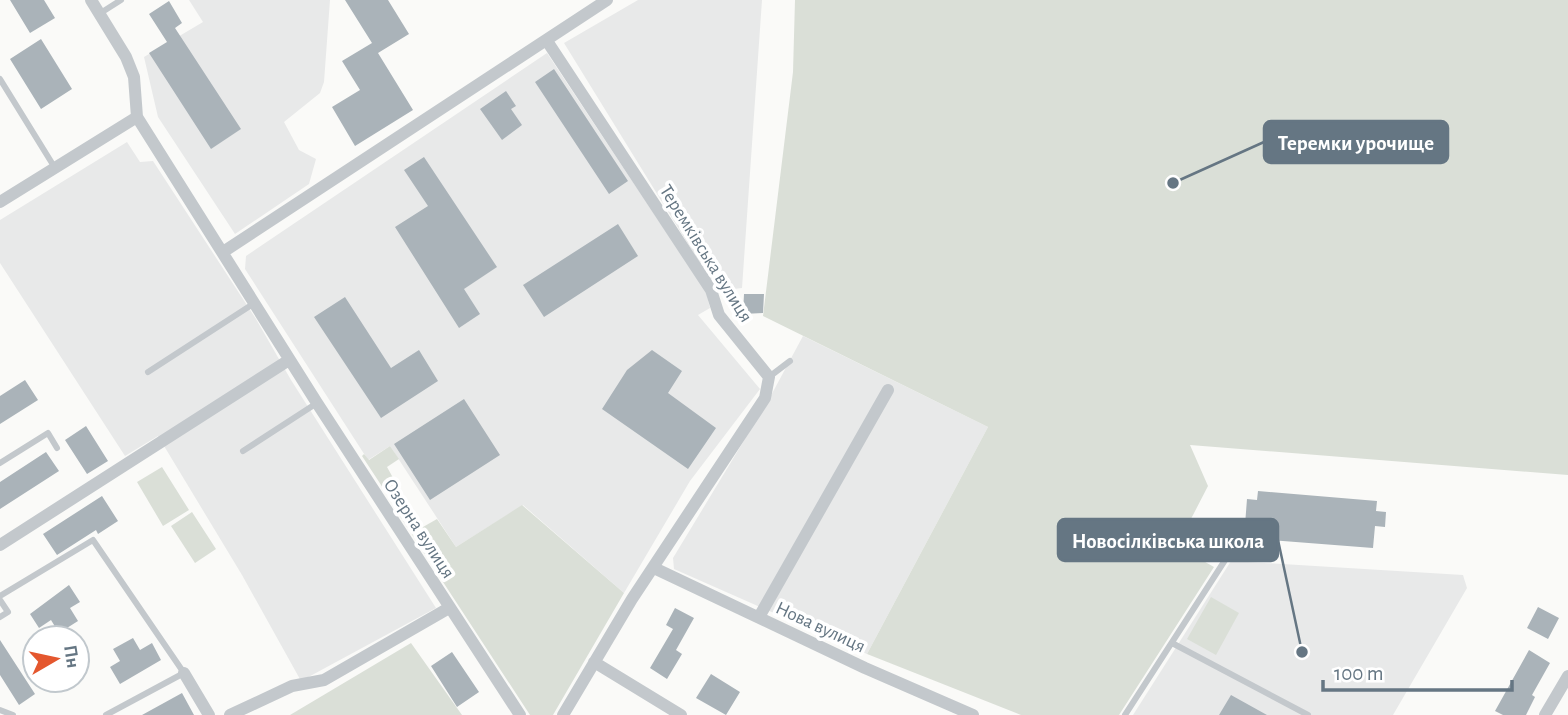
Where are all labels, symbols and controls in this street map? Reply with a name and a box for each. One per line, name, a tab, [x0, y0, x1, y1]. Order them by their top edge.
callout: Теремки урочище	[1264, 121, 1448, 163]
text: Теремки урочище	[1278, 133, 1434, 154]
street label: Теремківська вулиця	[656, 182, 756, 326]
street label: Озерна вулиця	[380, 476, 458, 582]
callout: Новосілківська школа	[1058, 519, 1278, 561]
text: Новосілківська школа	[1072, 531, 1264, 552]
street label: Нова вулиця	[772, 598, 868, 656]
north arrow	[21, 624, 91, 694]
text: Пн	[60, 644, 83, 670]
scale bar	[1323, 648, 1512, 692]
text: 100 m	[1334, 663, 1384, 684]

